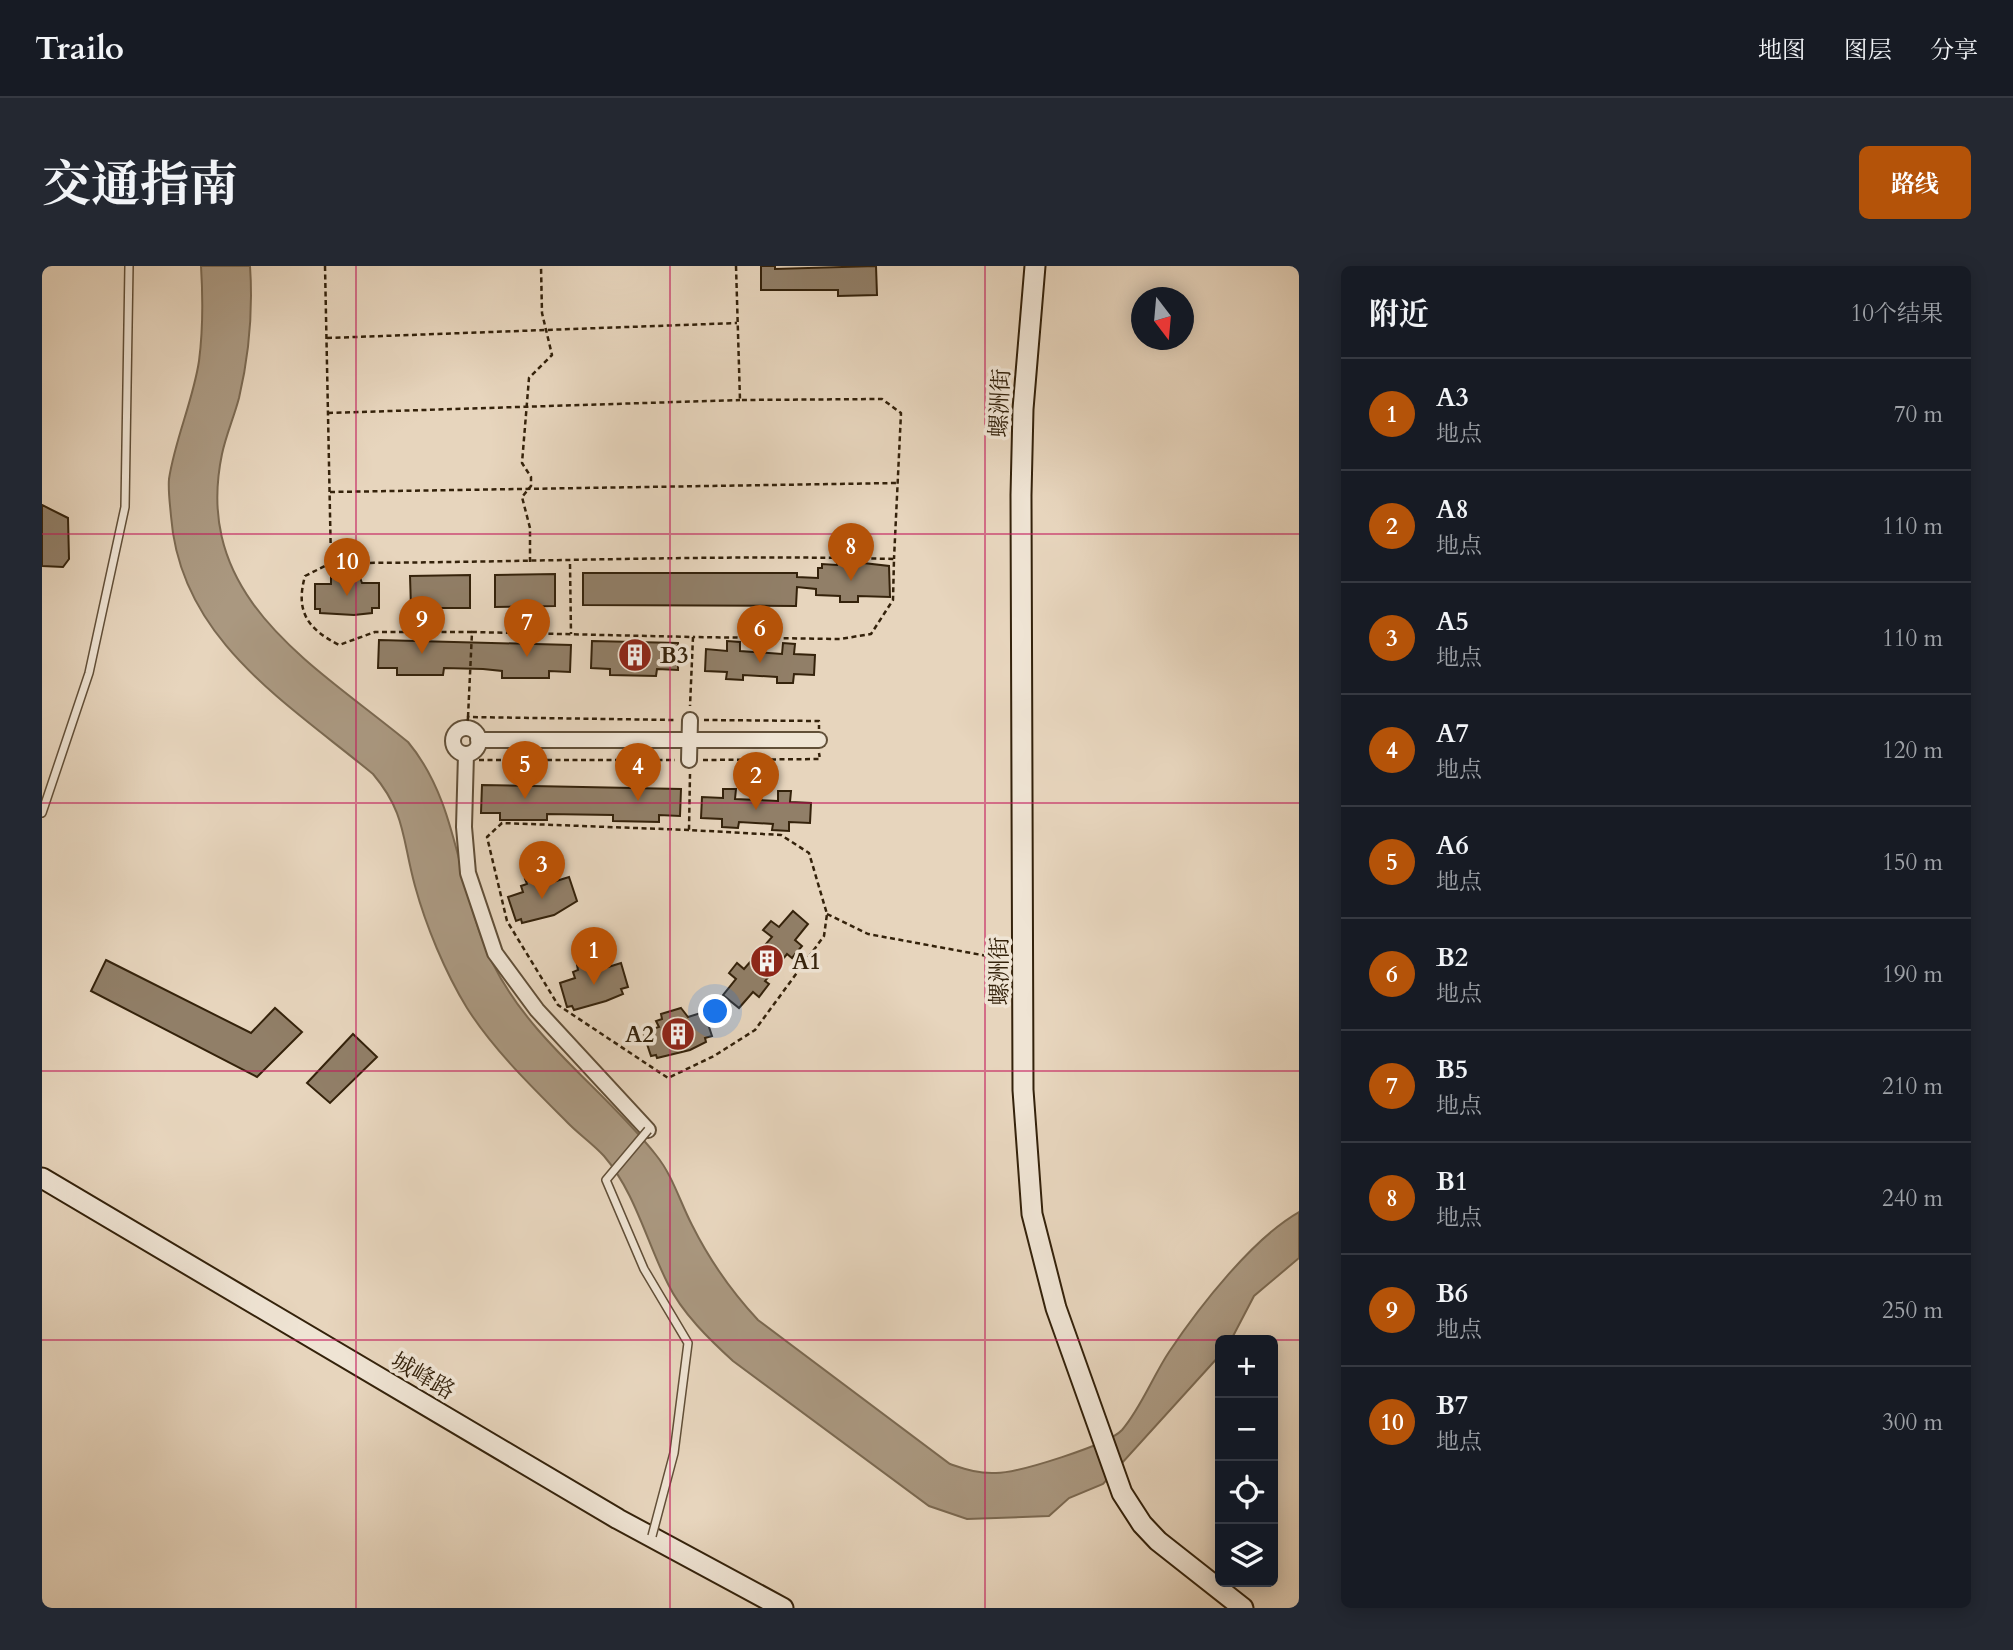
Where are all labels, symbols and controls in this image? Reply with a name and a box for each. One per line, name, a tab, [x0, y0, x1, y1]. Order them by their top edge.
text: Trailo	[35, 26, 124, 71]
text: 地图	[1758, 34, 1806, 67]
text: 图层	[1844, 34, 1892, 67]
text: 分享	[1930, 34, 1978, 67]
button: 路线	[1859, 146, 1971, 219]
text: 交通指南	[42, 152, 238, 219]
north arrow	[1131, 287, 1194, 350]
text: 附近	[1369, 294, 1429, 335]
text: 10个结果	[1850, 298, 1943, 329]
street label: 螺洲街	[983, 368, 1017, 438]
text: A3	[1436, 380, 1469, 415]
text: 1	[1386, 399, 1398, 430]
text: 70 m	[1894, 399, 1943, 430]
text: 地点	[1436, 418, 1482, 449]
text: A8	[1436, 492, 1469, 527]
text: 2	[1386, 511, 1398, 542]
text: 110 m	[1882, 511, 1943, 542]
pin: 8	[828, 523, 874, 581]
text: 地点	[1436, 530, 1482, 561]
pin: 10	[324, 538, 370, 596]
pin: 9	[399, 596, 445, 654]
pin: 7	[504, 599, 550, 657]
text: A5	[1436, 604, 1469, 639]
pin: 6	[737, 605, 783, 663]
text: 3	[1386, 623, 1398, 654]
text: 110 m	[1882, 623, 1943, 654]
building icon: B3	[616, 636, 654, 674]
place label: B3	[660, 640, 688, 671]
text: 地点	[1436, 642, 1482, 673]
text: A7	[1436, 716, 1469, 751]
text: 4	[1386, 735, 1398, 766]
text: 120 m	[1882, 735, 1943, 766]
pin: 5	[502, 741, 548, 799]
pin: 4	[615, 743, 661, 801]
pin: 2	[733, 752, 779, 810]
text: 地点	[1436, 754, 1482, 785]
text: A6	[1436, 828, 1469, 863]
pin: 3	[519, 841, 565, 899]
text: 5	[1386, 847, 1398, 878]
text: 150 m	[1882, 847, 1943, 878]
text: 地点	[1436, 866, 1482, 897]
pin: 1	[571, 927, 617, 985]
street label: 螺洲街	[984, 937, 1015, 1006]
text: B2	[1436, 940, 1468, 975]
building icon: A1	[748, 942, 786, 980]
place label: A1	[792, 946, 821, 977]
text: 6	[1386, 959, 1398, 990]
text: 190 m	[1882, 959, 1943, 990]
text: 地点	[1436, 978, 1482, 1009]
your location	[698, 994, 732, 1028]
building icon: A2	[659, 1015, 697, 1053]
place label: A2	[625, 1019, 654, 1050]
text: B5	[1436, 1052, 1468, 1087]
text: 7	[1386, 1071, 1398, 1102]
text: 210 m	[1882, 1071, 1943, 1102]
text: 地点	[1436, 1090, 1482, 1121]
text: B1	[1436, 1164, 1468, 1199]
text: 8	[1386, 1183, 1398, 1214]
text: 240 m	[1882, 1183, 1943, 1214]
text: 地点	[1436, 1202, 1482, 1233]
text: B6	[1436, 1276, 1468, 1311]
text: 9	[1386, 1295, 1398, 1326]
text: 250 m	[1882, 1295, 1943, 1326]
text: 地点	[1436, 1314, 1482, 1345]
map controls	[1215, 1335, 1278, 1587]
button: +	[1215, 1335, 1278, 1398]
street label: 城峰路	[385, 1345, 461, 1407]
text: B7	[1436, 1388, 1468, 1423]
button: −	[1215, 1398, 1278, 1461]
text: 10	[1380, 1407, 1404, 1438]
text: 300 m	[1882, 1407, 1943, 1438]
text: 地点	[1436, 1426, 1482, 1457]
button: locate	[1215, 1461, 1278, 1524]
button: layers	[1215, 1524, 1278, 1587]

